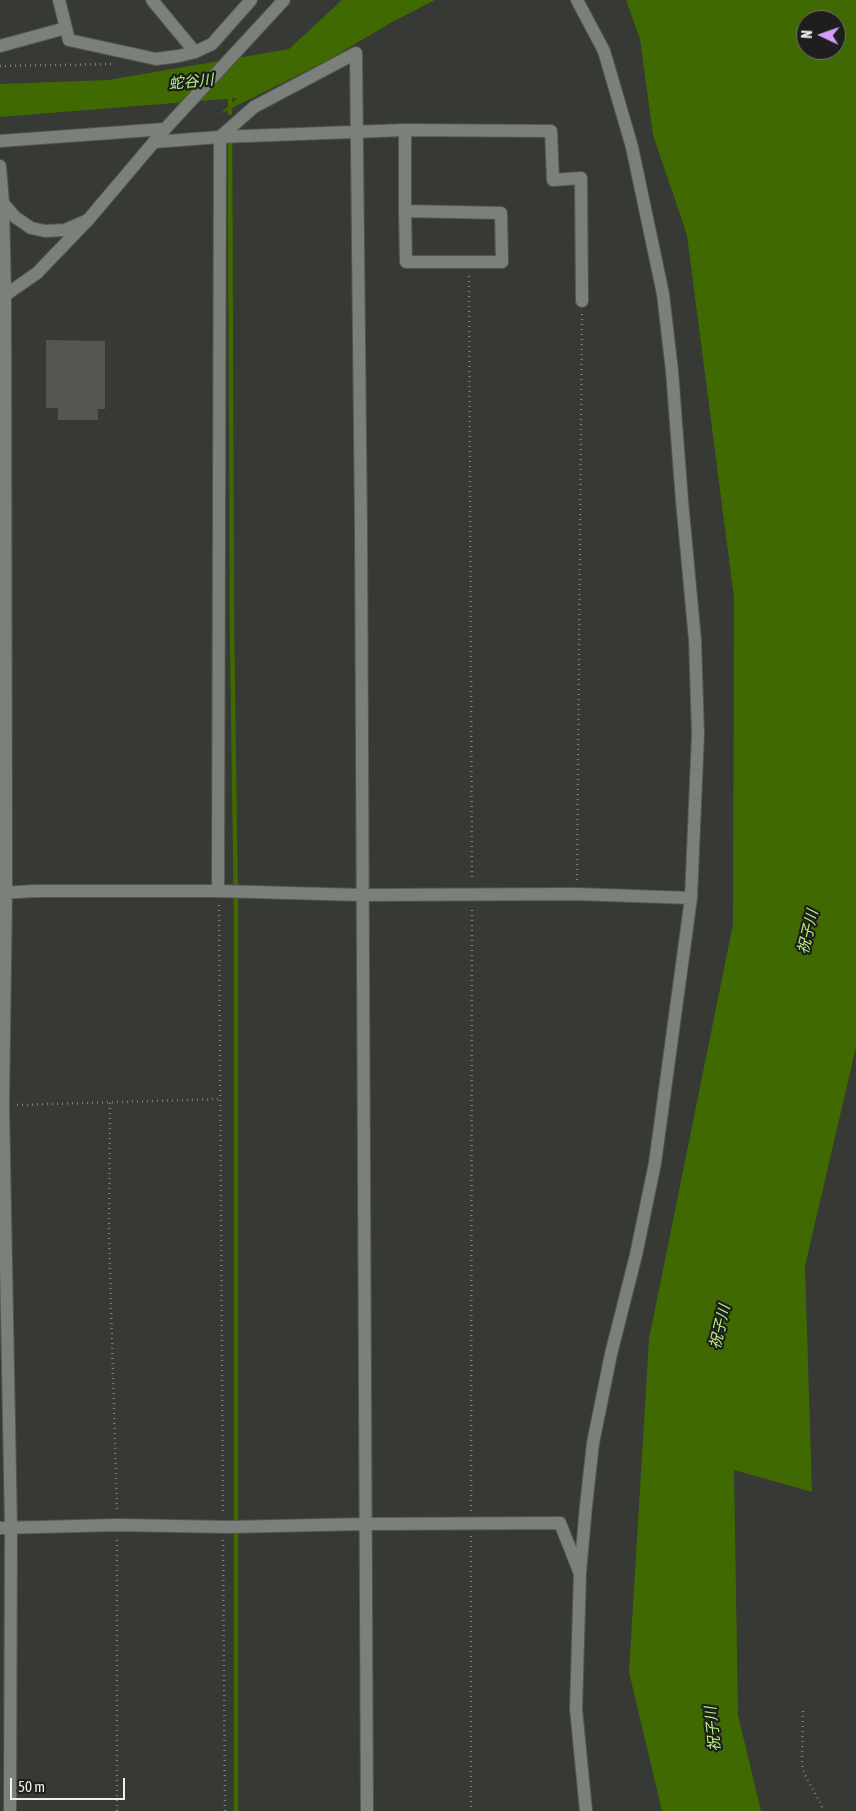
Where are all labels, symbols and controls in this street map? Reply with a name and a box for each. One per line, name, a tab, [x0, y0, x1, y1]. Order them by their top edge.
north arrow	[796, 10, 846, 60]
text: N	[799, 30, 815, 39]
water label: 蛇谷川	[168, 71, 214, 93]
water label: 祝子川	[794, 908, 822, 956]
water label: 祝子川	[706, 1303, 734, 1351]
water label: 祝子川	[702, 1706, 724, 1752]
scale bar	[12, 1768, 128, 1800]
text: 50 m	[18, 1778, 45, 1795]

